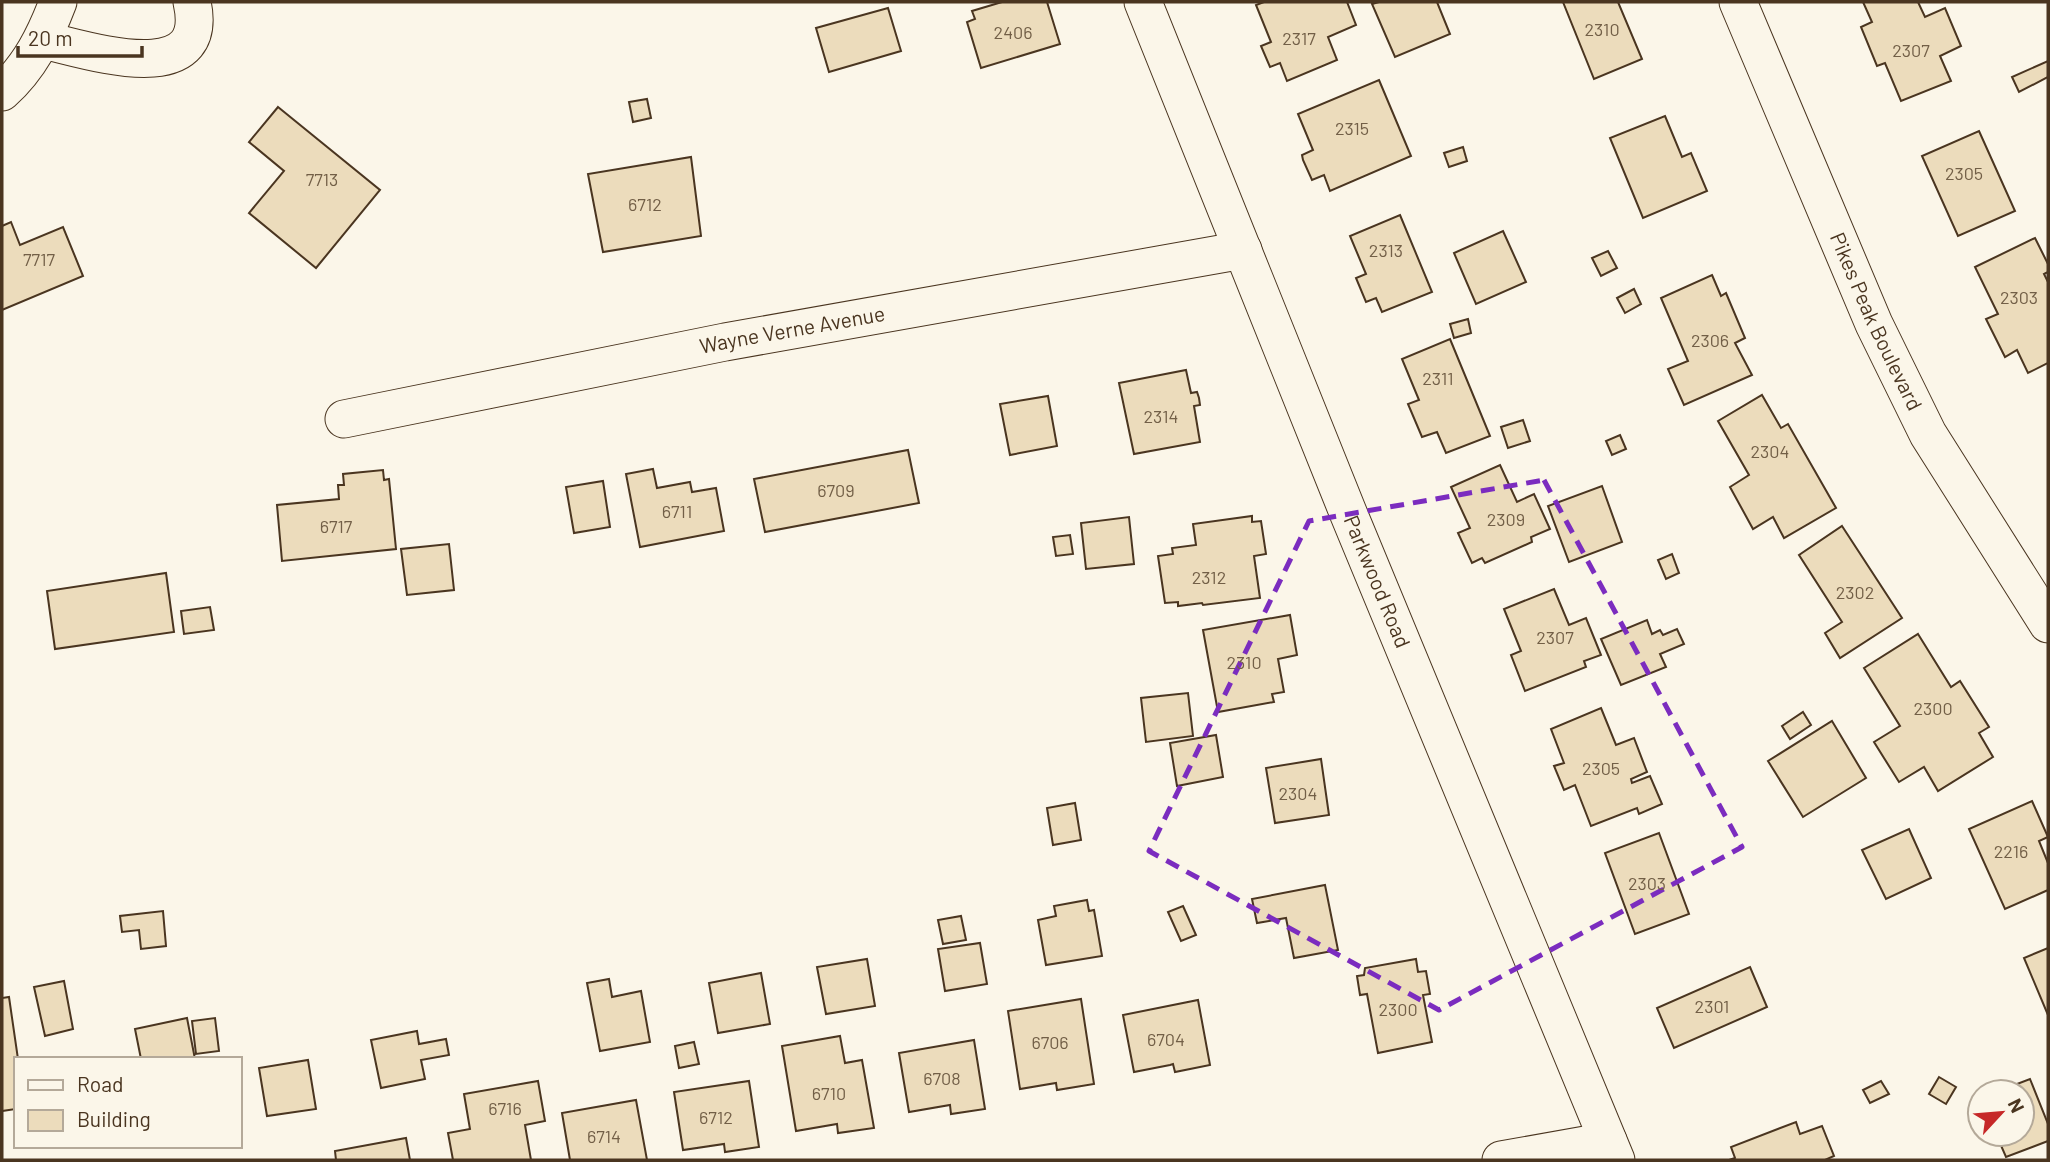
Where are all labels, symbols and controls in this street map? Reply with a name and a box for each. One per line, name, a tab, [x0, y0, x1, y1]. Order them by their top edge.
scale bar	[18, 14, 142, 58]
house number: 2310	[1584, 18, 1620, 40]
house number: 2406	[993, 21, 1033, 43]
text: 20 m	[28, 25, 73, 50]
house number: 2317	[1282, 27, 1316, 49]
house number: 2307	[1892, 39, 1930, 61]
house number: 2315	[1335, 117, 1369, 139]
house number: 2305	[1945, 162, 1983, 184]
house number: 7713	[306, 168, 338, 190]
house number: 6712	[628, 193, 662, 215]
street label: Pikes Peak Boulevard	[1826, 228, 1928, 414]
house number: 2313	[1369, 239, 1403, 261]
house number: 7717	[23, 248, 55, 270]
house number: 2303	[2000, 286, 2038, 308]
street label: Wayne Verne Avenue	[697, 300, 887, 358]
house number: 2306	[1691, 329, 1729, 351]
house number: 2311	[1422, 367, 1454, 389]
house number: 2314	[1144, 405, 1178, 427]
house number: 2304	[1751, 440, 1789, 462]
house number: 6709	[817, 479, 855, 501]
house number: 6711	[662, 500, 692, 522]
house number: 2309	[1487, 508, 1525, 530]
street label: Parkwood Road	[1340, 511, 1417, 651]
house number: 6717	[320, 515, 353, 537]
house number: 2312	[1192, 566, 1226, 588]
house number: 2302	[1836, 581, 1874, 603]
house number: 2307	[1536, 626, 1574, 648]
house number: 2310	[1226, 651, 1262, 673]
house number: 2300	[1913, 697, 1953, 719]
house number: 2305	[1582, 757, 1620, 779]
house number: 2304	[1279, 782, 1317, 804]
house number: 2216	[1994, 840, 2028, 862]
house number: 2303	[1628, 872, 1666, 894]
house number: 2301	[1695, 995, 1729, 1017]
house number: 2300	[1378, 998, 1418, 1020]
house number: 6704	[1147, 1028, 1185, 1050]
house number: 6706	[1031, 1031, 1069, 1053]
legend	[14, 1057, 242, 1148]
house number: 6708	[923, 1067, 961, 1089]
text: Road	[77, 1071, 123, 1096]
north arrow	[1966, 1078, 2036, 1148]
house number: 6710	[812, 1082, 846, 1104]
text: N	[2004, 1095, 2030, 1116]
house number: 6716	[488, 1097, 522, 1119]
text: Building	[77, 1106, 151, 1131]
house number: 6712	[699, 1106, 733, 1128]
house number: 6714	[587, 1125, 621, 1147]

